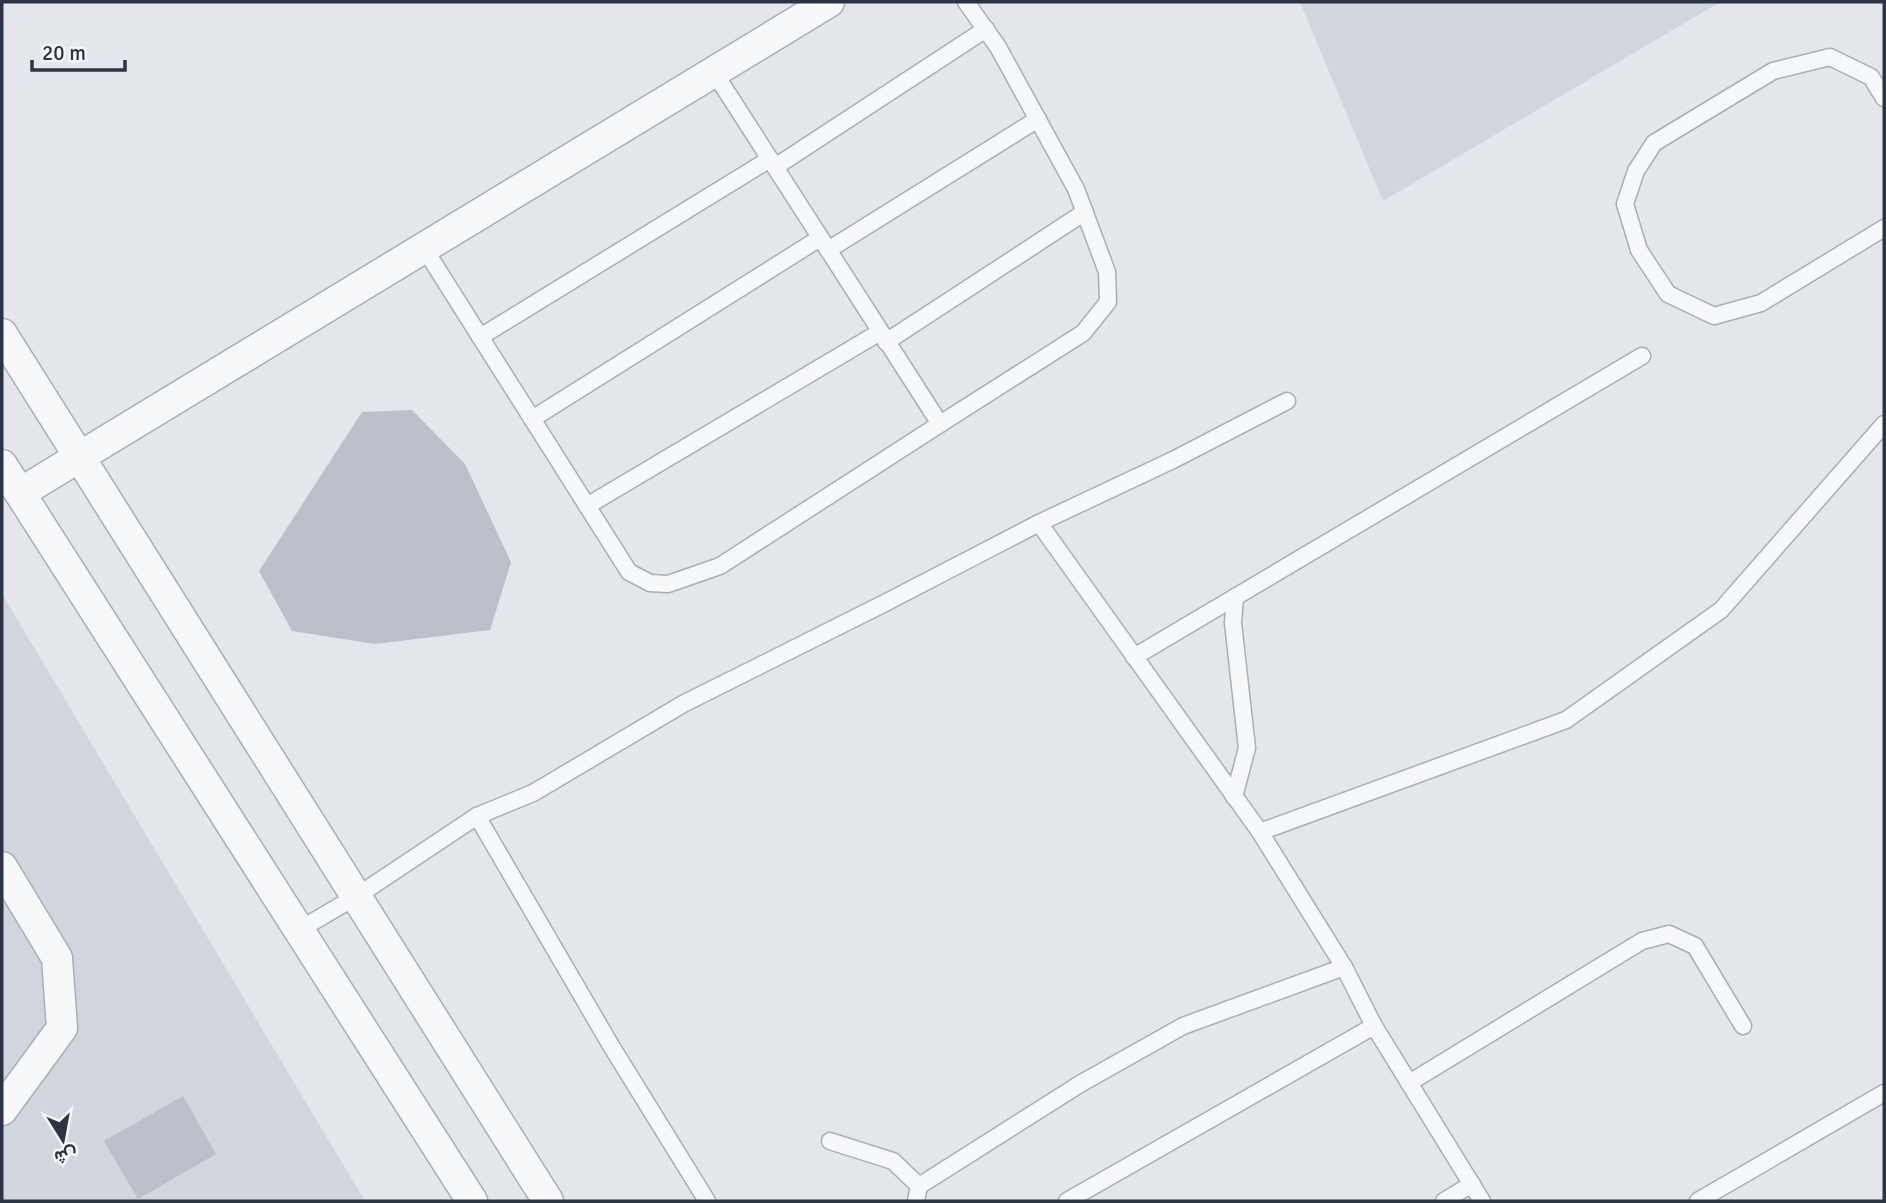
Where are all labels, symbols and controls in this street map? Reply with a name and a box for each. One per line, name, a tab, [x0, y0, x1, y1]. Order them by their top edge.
scale bar	[32, 28, 124, 72]
text: 20 m	[42, 40, 86, 66]
north arrow	[28, 1105, 98, 1175]
text: ش	[52, 1142, 80, 1170]

